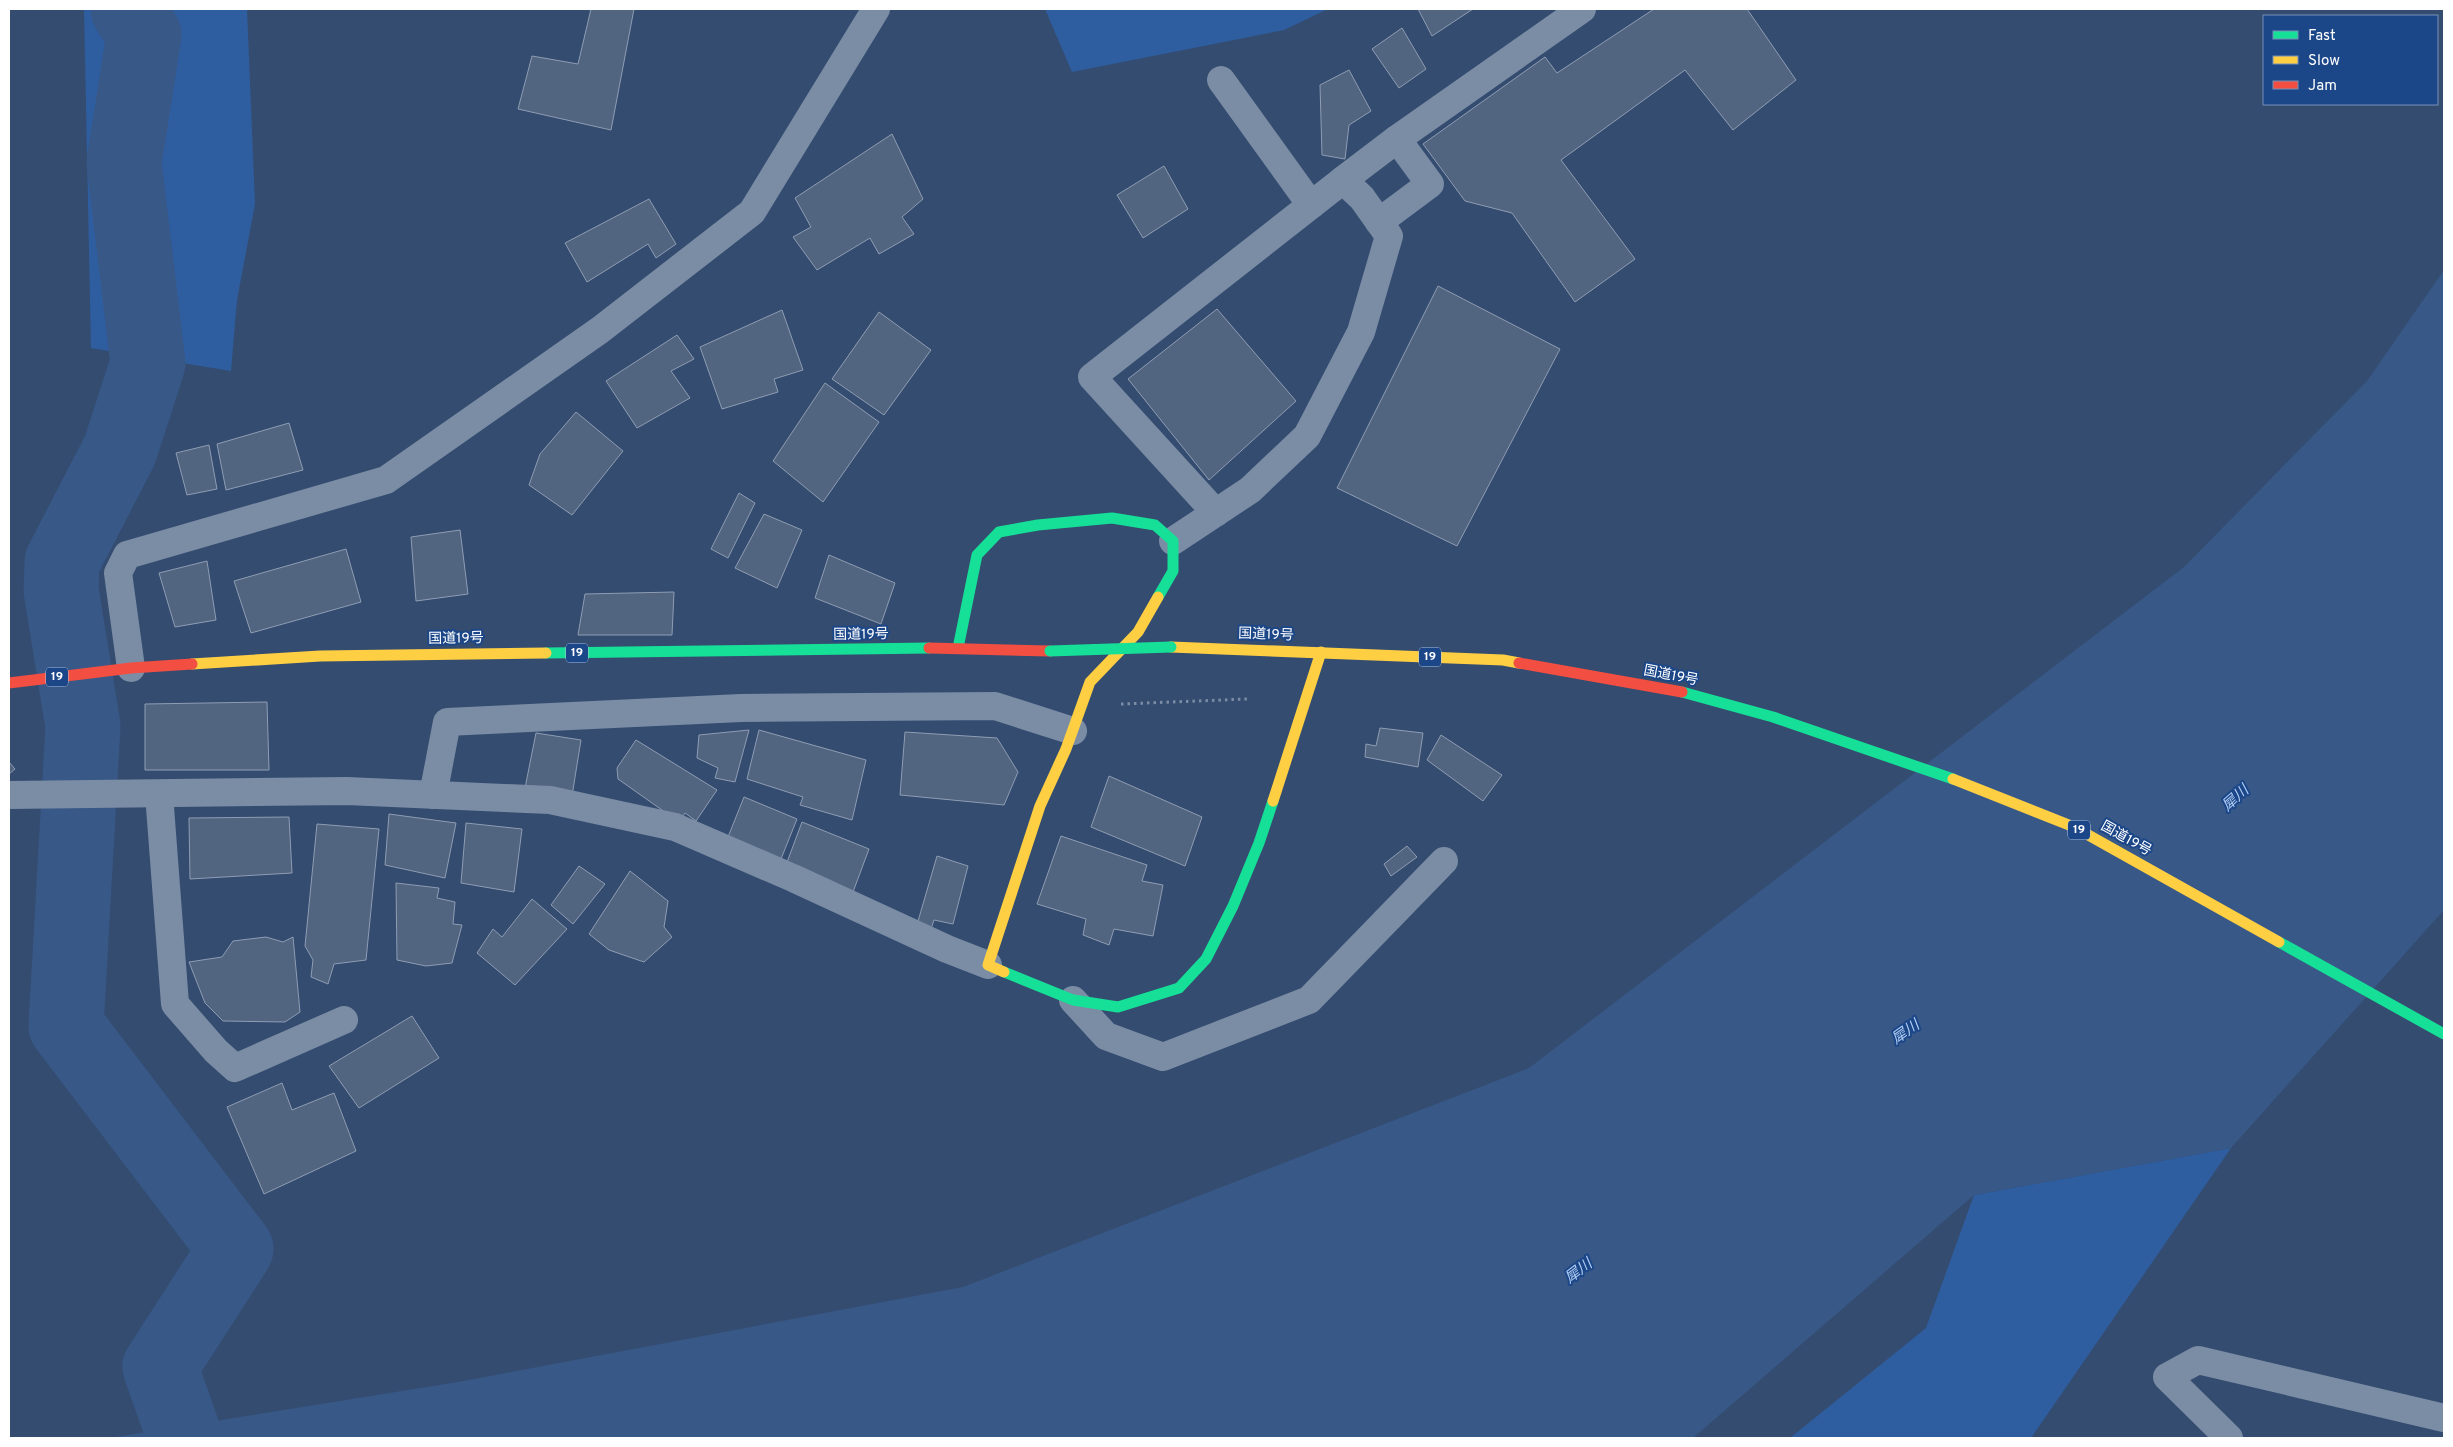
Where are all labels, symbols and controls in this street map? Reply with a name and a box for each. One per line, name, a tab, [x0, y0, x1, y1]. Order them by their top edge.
legend	[2263, 15, 2438, 105]
text: Fast	[2308, 27, 2336, 46]
text: Slow	[2308, 52, 2340, 71]
text: Jam	[2308, 77, 2337, 96]
street label: 国道19号	[833, 626, 889, 644]
street label: 国道19号	[1238, 626, 1294, 644]
street label: 国道19号	[428, 630, 484, 648]
road number: 19	[566, 644, 588, 662]
road number: 19	[1419, 648, 1441, 666]
street label: 国道19号	[1642, 662, 1700, 690]
road number: 19	[46, 668, 68, 686]
water label: 犀川	[2218, 781, 2255, 816]
street label: 国道19号	[2098, 818, 2154, 860]
road number: 19	[2068, 820, 2090, 840]
water label: 犀川	[1888, 1015, 1925, 1049]
water label: 犀川	[1561, 1254, 1598, 1289]

